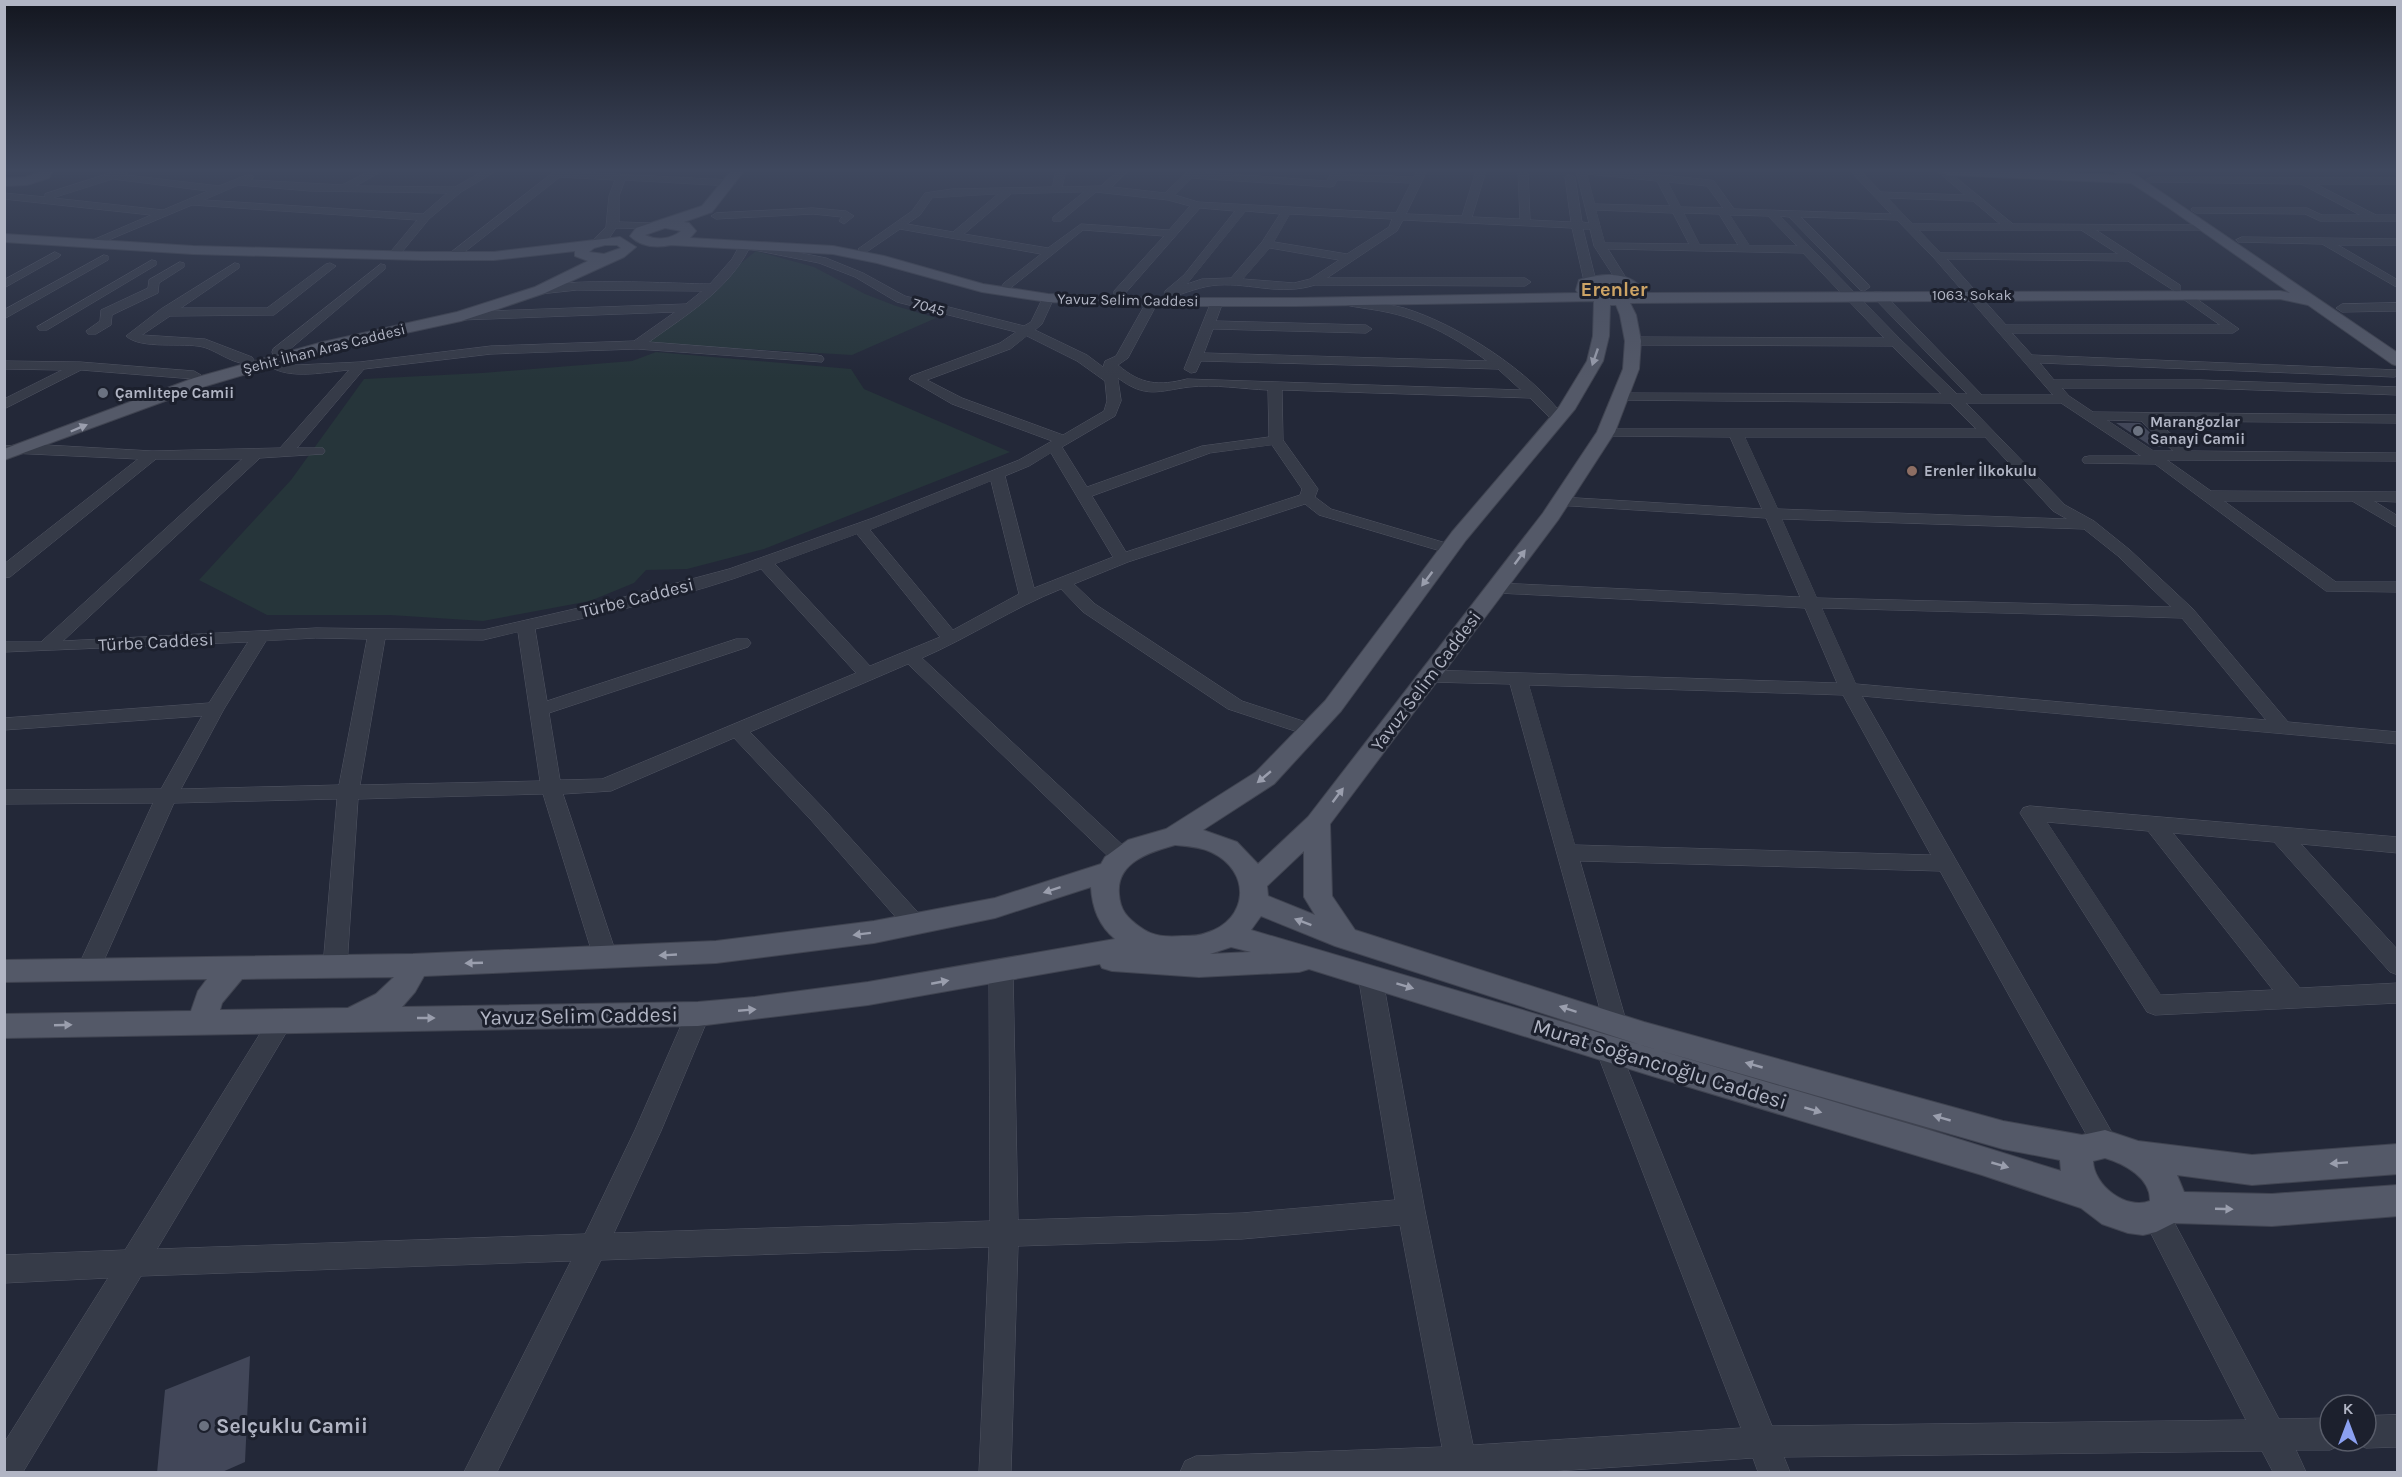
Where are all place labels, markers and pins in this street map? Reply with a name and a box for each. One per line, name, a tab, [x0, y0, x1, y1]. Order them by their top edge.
place label: Çamlıtepe Camii	[115, 384, 234, 402]
marker: Çamlıtepe Camii	[96, 386, 110, 400]
place label: Marangozlar Sanayi Camii	[2150, 413, 2245, 448]
marker: Marangozlar Sanayi Camii	[2131, 424, 2145, 438]
place label: Erenler İlkokulu	[1924, 461, 2037, 480]
marker: Erenler İlkokulu	[1905, 464, 1919, 478]
place label: Selçuklu Camii	[216, 1414, 368, 1438]
marker: Selçuklu Camii	[197, 1419, 211, 1433]

